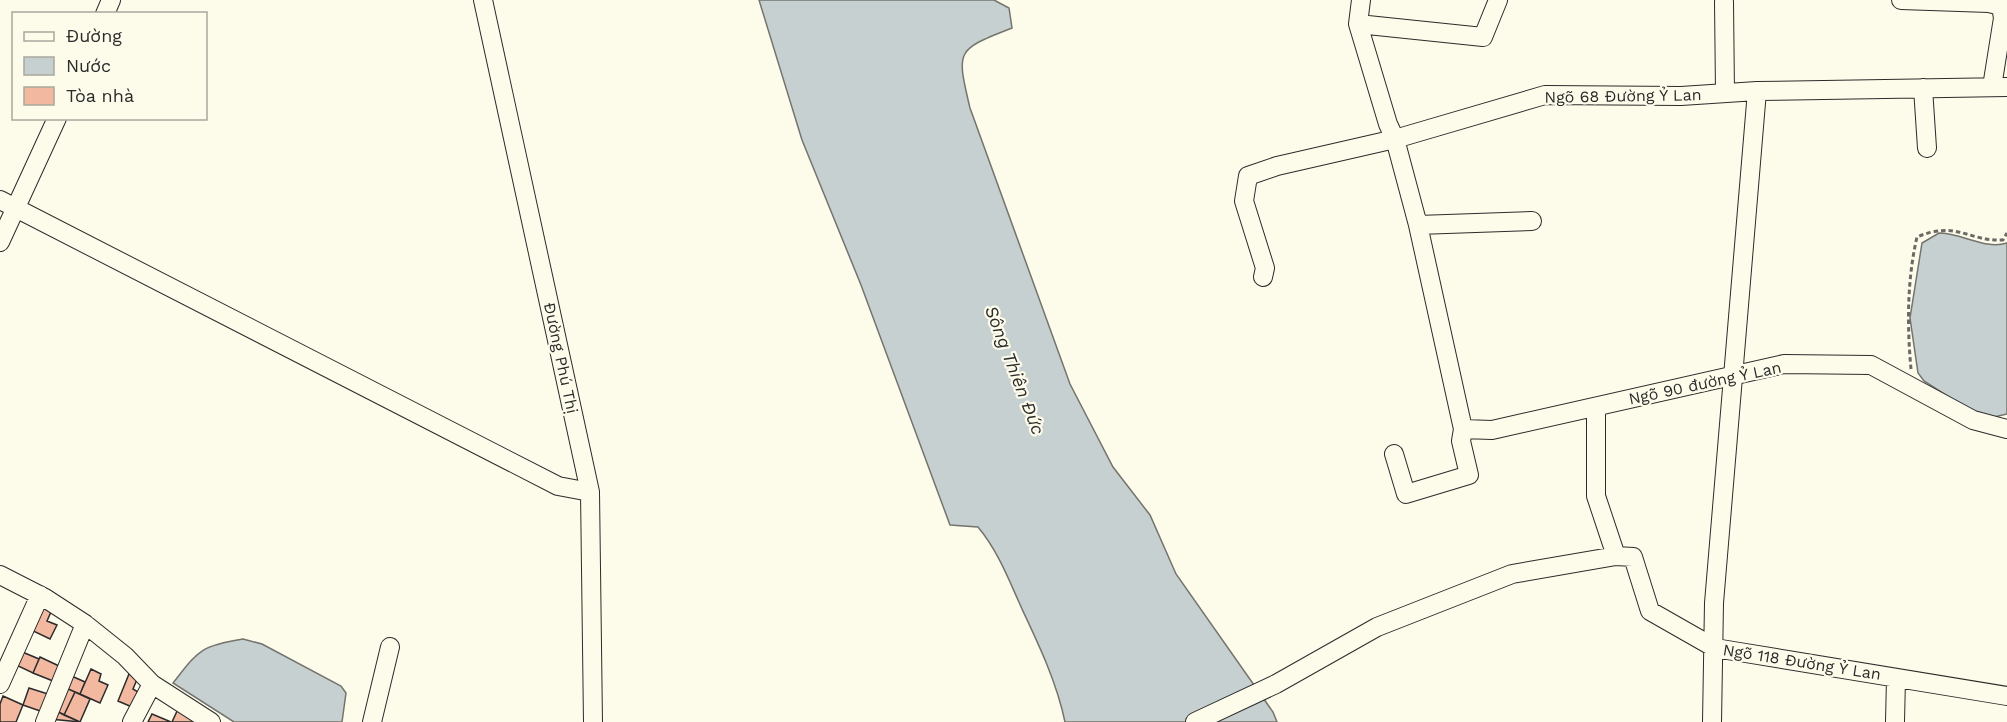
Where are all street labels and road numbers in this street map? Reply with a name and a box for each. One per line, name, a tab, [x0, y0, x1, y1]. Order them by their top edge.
street label: Ngõ 68 Đường Ỷ Lan	[1544, 85, 1702, 107]
street label: Đường Phú Thị	[540, 301, 582, 415]
street label: Ngõ 90 đường Ỷ Lan	[1627, 358, 1783, 408]
street label: Ngõ 118 Đường Ỷ Lan	[1722, 640, 1882, 684]

